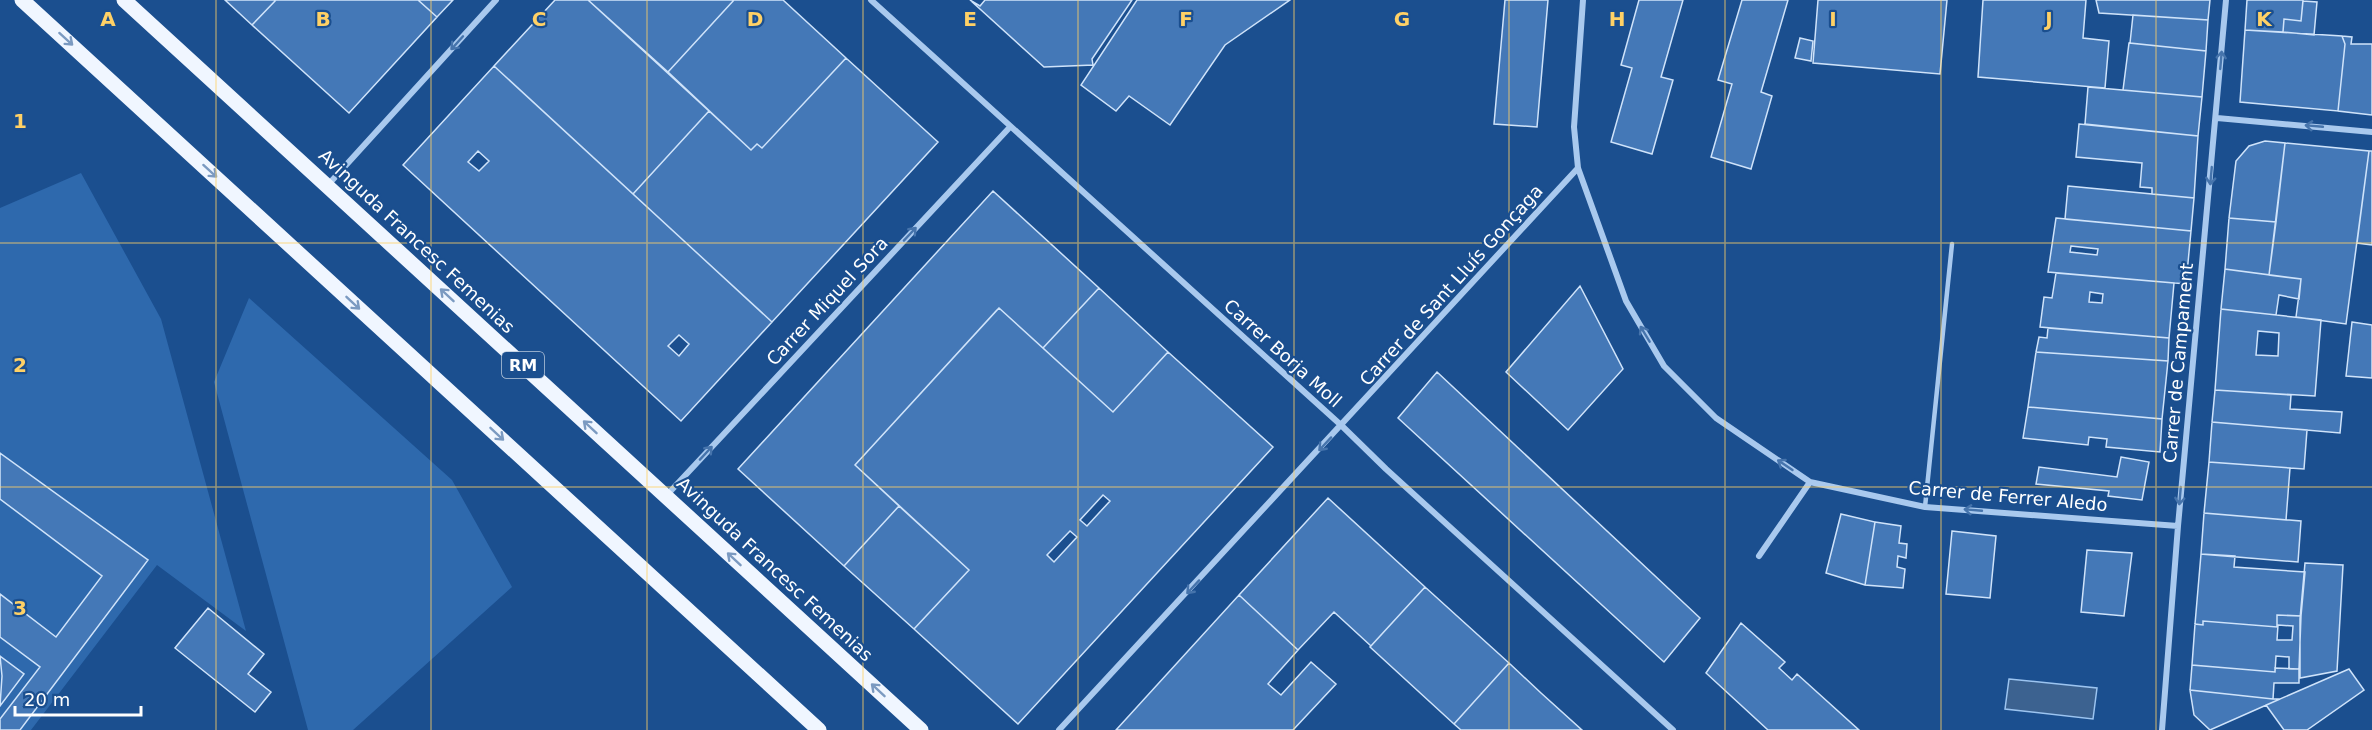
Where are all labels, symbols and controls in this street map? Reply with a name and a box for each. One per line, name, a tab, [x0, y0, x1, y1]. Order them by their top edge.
text: A	[100, 7, 116, 31]
text: B	[315, 7, 331, 31]
text: C	[532, 7, 546, 31]
text: D	[747, 7, 763, 31]
text: E	[963, 7, 977, 31]
text: F	[1179, 7, 1193, 31]
text: G	[1394, 7, 1410, 31]
text: H	[1609, 7, 1625, 31]
text: I	[1829, 7, 1837, 31]
text: J	[2043, 7, 2053, 31]
text: K	[2256, 7, 2273, 31]
one-way arrow	[58, 32, 73, 47]
one-way arrow	[450, 35, 464, 50]
one-way arrow	[2216, 50, 2227, 70]
text: 1	[13, 109, 27, 133]
one-way arrow	[2304, 121, 2324, 132]
street label: Avinguda Francesc Femenias	[315, 145, 519, 337]
one-way arrow	[202, 164, 217, 178]
one-way arrow	[2205, 166, 2216, 186]
street label: Carrer de Sant Lluís Gonçaga	[1355, 180, 1547, 390]
one-way arrow	[903, 227, 917, 242]
street label: Carrer Miquel Sora	[762, 232, 892, 370]
street label: Carrer de Campament	[2159, 262, 2197, 464]
one-way arrow	[440, 288, 455, 302]
street label: Carrer Borja Moll	[1220, 295, 1346, 411]
one-way arrow	[346, 296, 361, 310]
one-way arrow	[1639, 326, 1651, 343]
road number: RM	[502, 352, 544, 378]
text: 2	[13, 353, 27, 377]
one-way arrow	[583, 420, 598, 434]
one-way arrow	[489, 427, 504, 441]
one-way arrow	[1319, 436, 1333, 451]
one-way arrow	[699, 446, 713, 461]
one-way arrow	[1778, 459, 1794, 471]
street label: Avinguda Francesc Femenias	[673, 473, 877, 665]
street label: Carrer de Ferrer Aledo	[1908, 477, 2108, 515]
one-way arrow	[2174, 485, 2185, 505]
one-way arrow	[1963, 504, 1983, 515]
one-way arrow	[727, 552, 742, 566]
one-way arrow	[1186, 579, 1200, 594]
text: 3	[13, 596, 27, 620]
scale bar	[15, 679, 141, 717]
one-way arrow	[871, 684, 886, 698]
text: 20 m	[24, 689, 70, 710]

